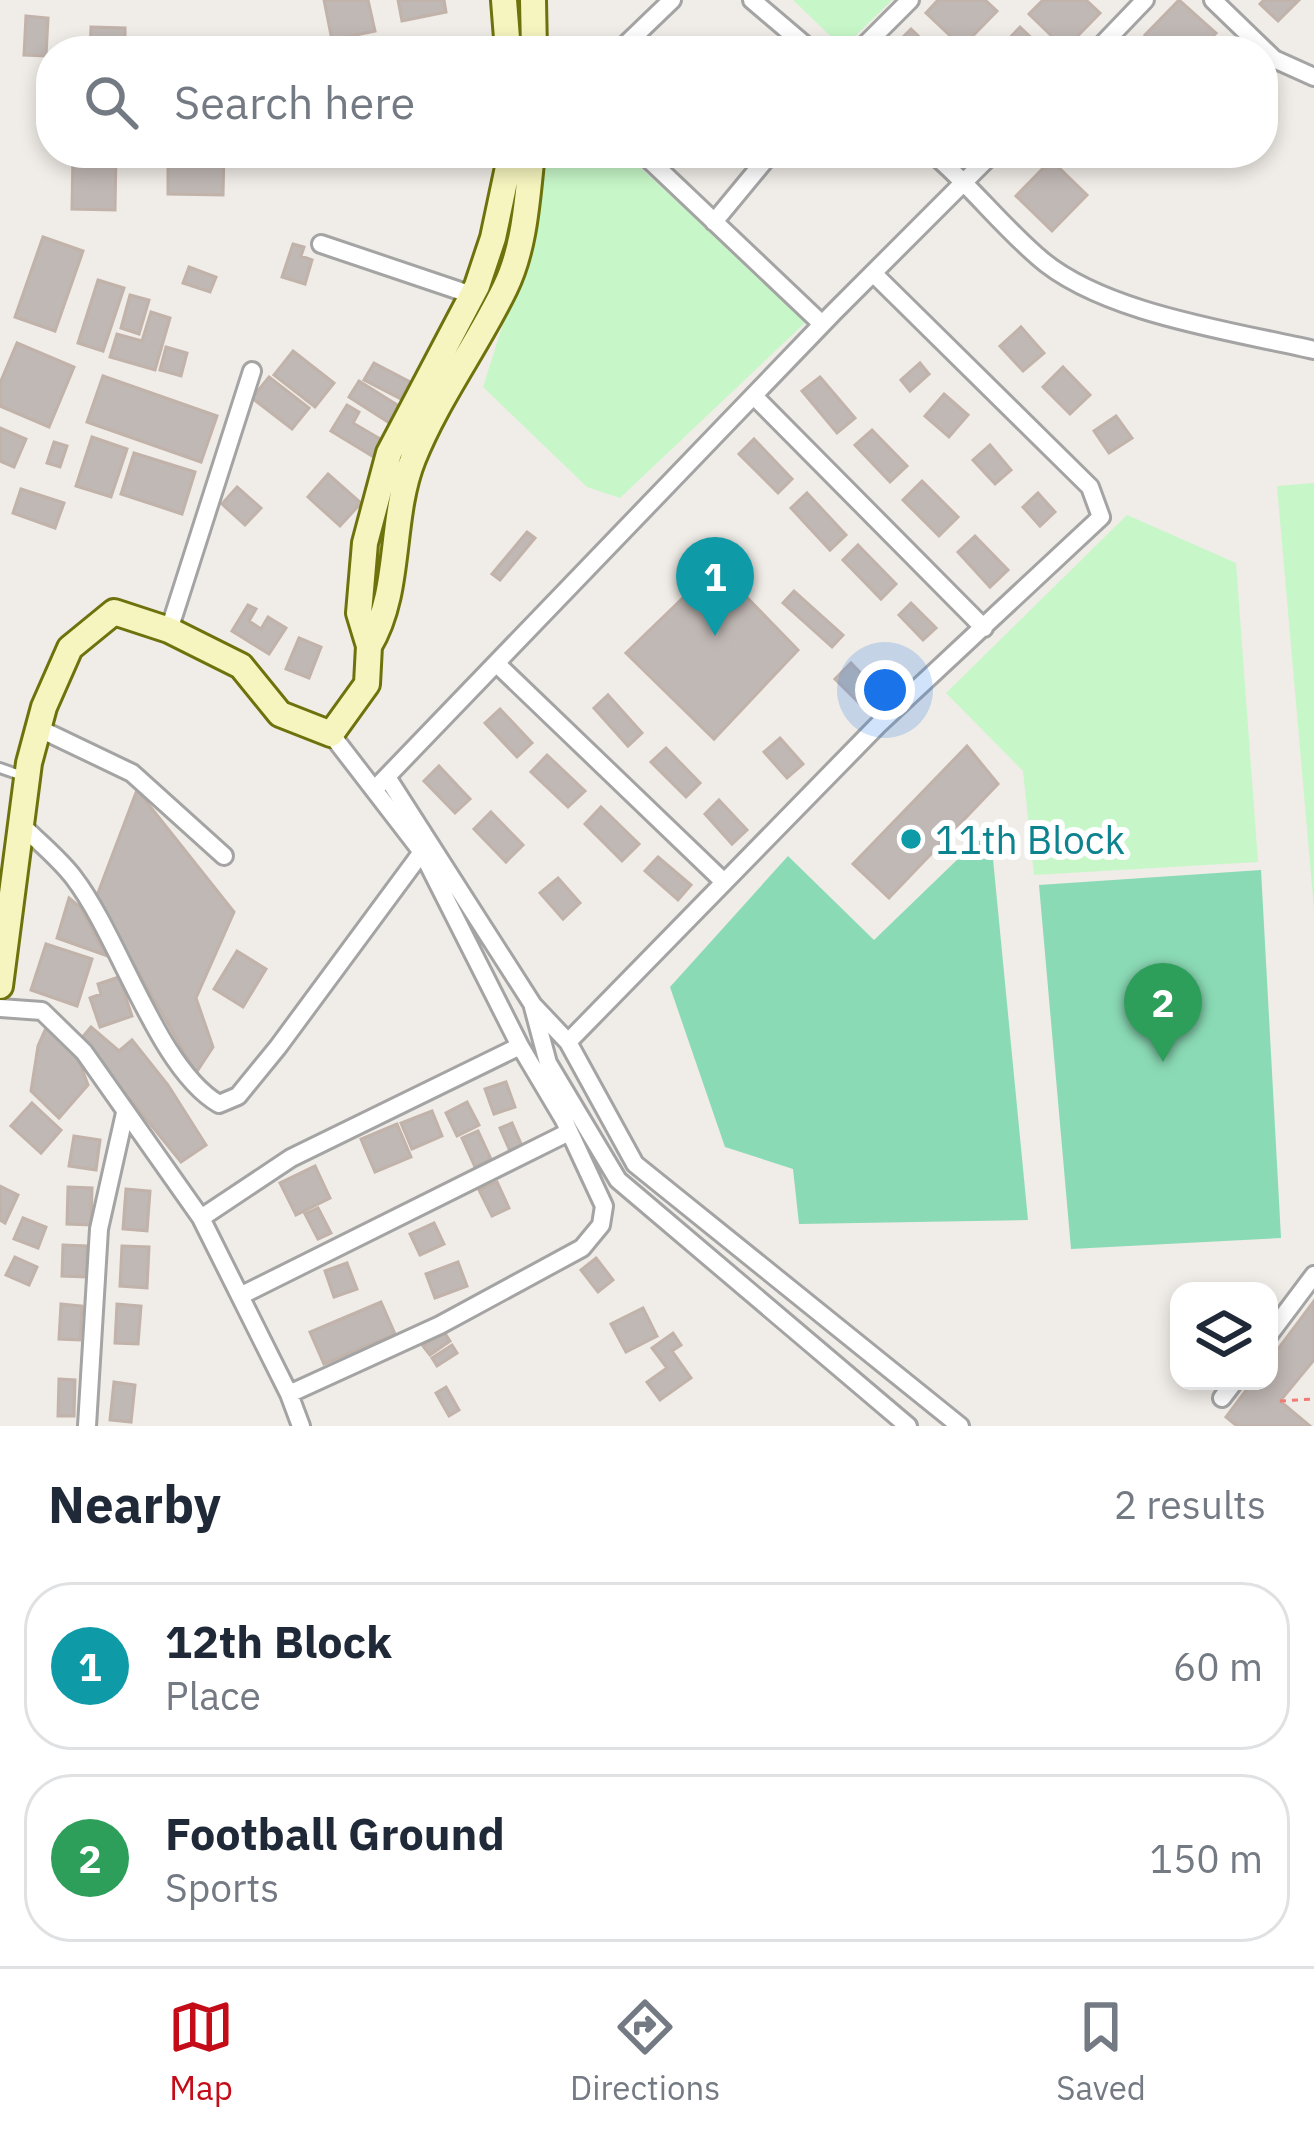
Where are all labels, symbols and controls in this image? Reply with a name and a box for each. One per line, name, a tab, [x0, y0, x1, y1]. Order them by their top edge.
search box	[36, 36, 1278, 168]
icon: search	[78, 69, 144, 135]
text: Search here	[174, 73, 415, 131]
pin: 1	[676, 537, 754, 636]
your location	[855, 660, 915, 720]
place label: 11th Block	[935, 814, 1125, 865]
marker: 11th Block	[898, 826, 924, 852]
pin: 2	[1124, 963, 1202, 1062]
map controls	[1170, 1282, 1278, 1390]
button: layers	[1170, 1282, 1278, 1390]
text: Nearby	[48, 1471, 221, 1537]
text: 2 results	[1114, 1479, 1266, 1530]
text: 12th Block	[165, 1612, 392, 1670]
text: 1	[78, 1641, 102, 1692]
text: 60 m	[1173, 1641, 1263, 1692]
text: Place	[165, 1670, 261, 1721]
text: Football Ground	[165, 1804, 505, 1862]
text: 2	[78, 1833, 102, 1884]
text: 150 m	[1150, 1833, 1263, 1884]
text: Sports	[165, 1862, 279, 1913]
tab: Map	[168, 1994, 234, 2109]
tab: Directions	[570, 1994, 720, 2109]
tab: Saved	[1056, 1994, 1146, 2109]

